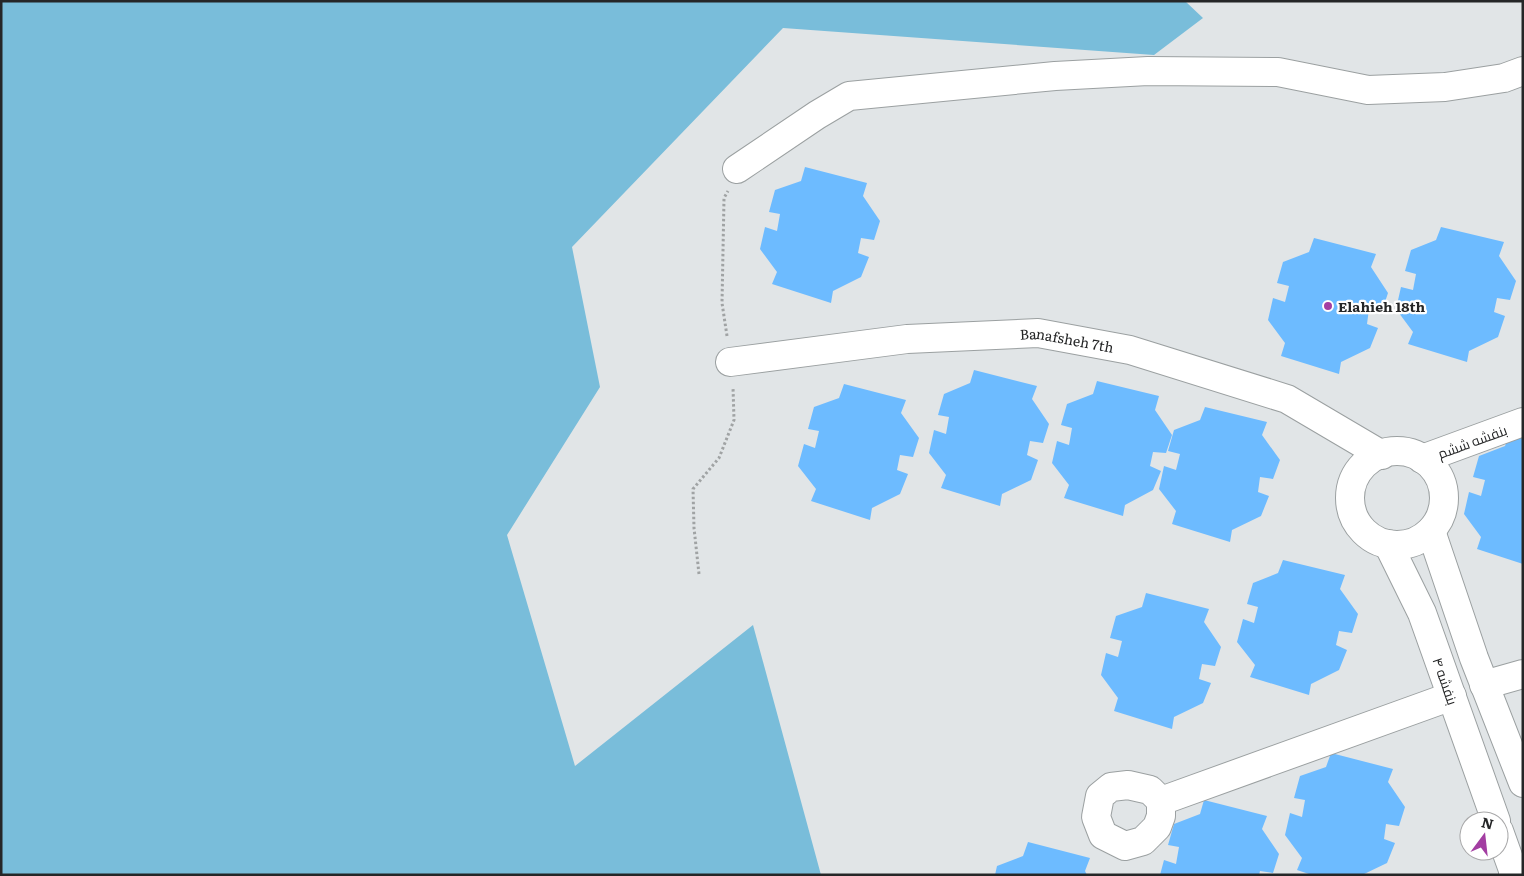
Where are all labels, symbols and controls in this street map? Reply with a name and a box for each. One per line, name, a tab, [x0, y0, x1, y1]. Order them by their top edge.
place label: Elahieh 18th	[1338, 296, 1426, 316]
marker: Elahieh 18th	[1322, 300, 1334, 312]
street label: Banafsheh 7th	[1019, 323, 1116, 357]
street label: بنفشه ششم	[1434, 419, 1510, 464]
street label: بنفشه ۴	[1429, 655, 1463, 707]
north arrow	[1459, 811, 1509, 861]
text: N	[1479, 811, 1496, 834]

